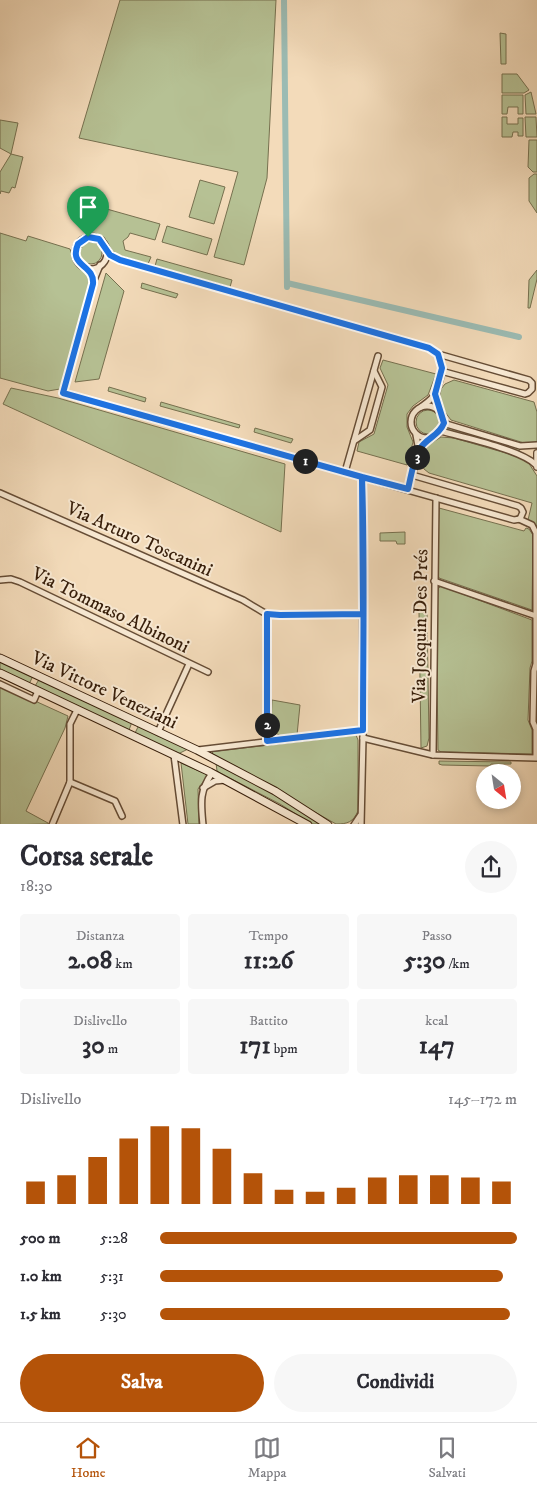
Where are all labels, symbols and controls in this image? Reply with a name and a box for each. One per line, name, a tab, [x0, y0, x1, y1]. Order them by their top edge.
pin	[67, 186, 109, 237]
icon: arrive	[74, 193, 102, 221]
pin: 3	[404, 444, 430, 470]
pin: 1	[292, 448, 318, 474]
text: 3	[415, 448, 420, 466]
text: 1	[303, 452, 308, 470]
street label: Via Arturo Toscanini	[62, 496, 216, 582]
street label: Via Josquin Des Prés	[408, 549, 434, 704]
street label: Via Tommaso Albinoni	[27, 562, 193, 659]
street label: Via Vittore Veneziani	[27, 646, 181, 734]
pin: 2	[254, 712, 280, 738]
text: 2	[264, 716, 271, 734]
north arrow	[476, 764, 521, 809]
map controls	[476, 764, 521, 809]
text: Corsa serale	[20, 839, 153, 874]
button: share	[465, 841, 517, 893]
text: 18:30	[20, 876, 53, 896]
text: Distanza	[76, 927, 124, 945]
text: Tempo	[249, 927, 288, 945]
text: Passo	[422, 927, 452, 945]
text: 2.08	[68, 945, 112, 976]
text: 11:26	[243, 945, 294, 976]
text: 5:30	[404, 945, 446, 976]
text: km	[112, 955, 133, 973]
text: /km	[446, 955, 470, 973]
text: Dislivello	[73, 1012, 127, 1030]
text: Battito	[249, 1012, 288, 1030]
text: kcal	[425, 1012, 448, 1030]
text: 30	[82, 1030, 105, 1061]
text: 171	[239, 1030, 271, 1061]
text: 147	[419, 1030, 455, 1061]
text: m	[105, 1040, 118, 1058]
text: bpm	[271, 1040, 298, 1058]
text: Dislivello	[20, 1089, 81, 1109]
text: 145–172 m	[448, 1089, 517, 1109]
text: 500 m	[20, 1228, 61, 1248]
text: 5:28	[100, 1228, 128, 1248]
text: 1.0 km	[20, 1266, 62, 1286]
text: 5:31	[100, 1266, 124, 1286]
text: 1.5 km	[20, 1304, 61, 1324]
text: 5:30	[100, 1304, 127, 1324]
button: Salva	[20, 1354, 264, 1412]
button: Condividi	[274, 1354, 517, 1412]
tab: Home	[71, 1434, 106, 1482]
tab: Mappa	[248, 1434, 286, 1482]
tab: Salvati	[428, 1434, 466, 1482]

